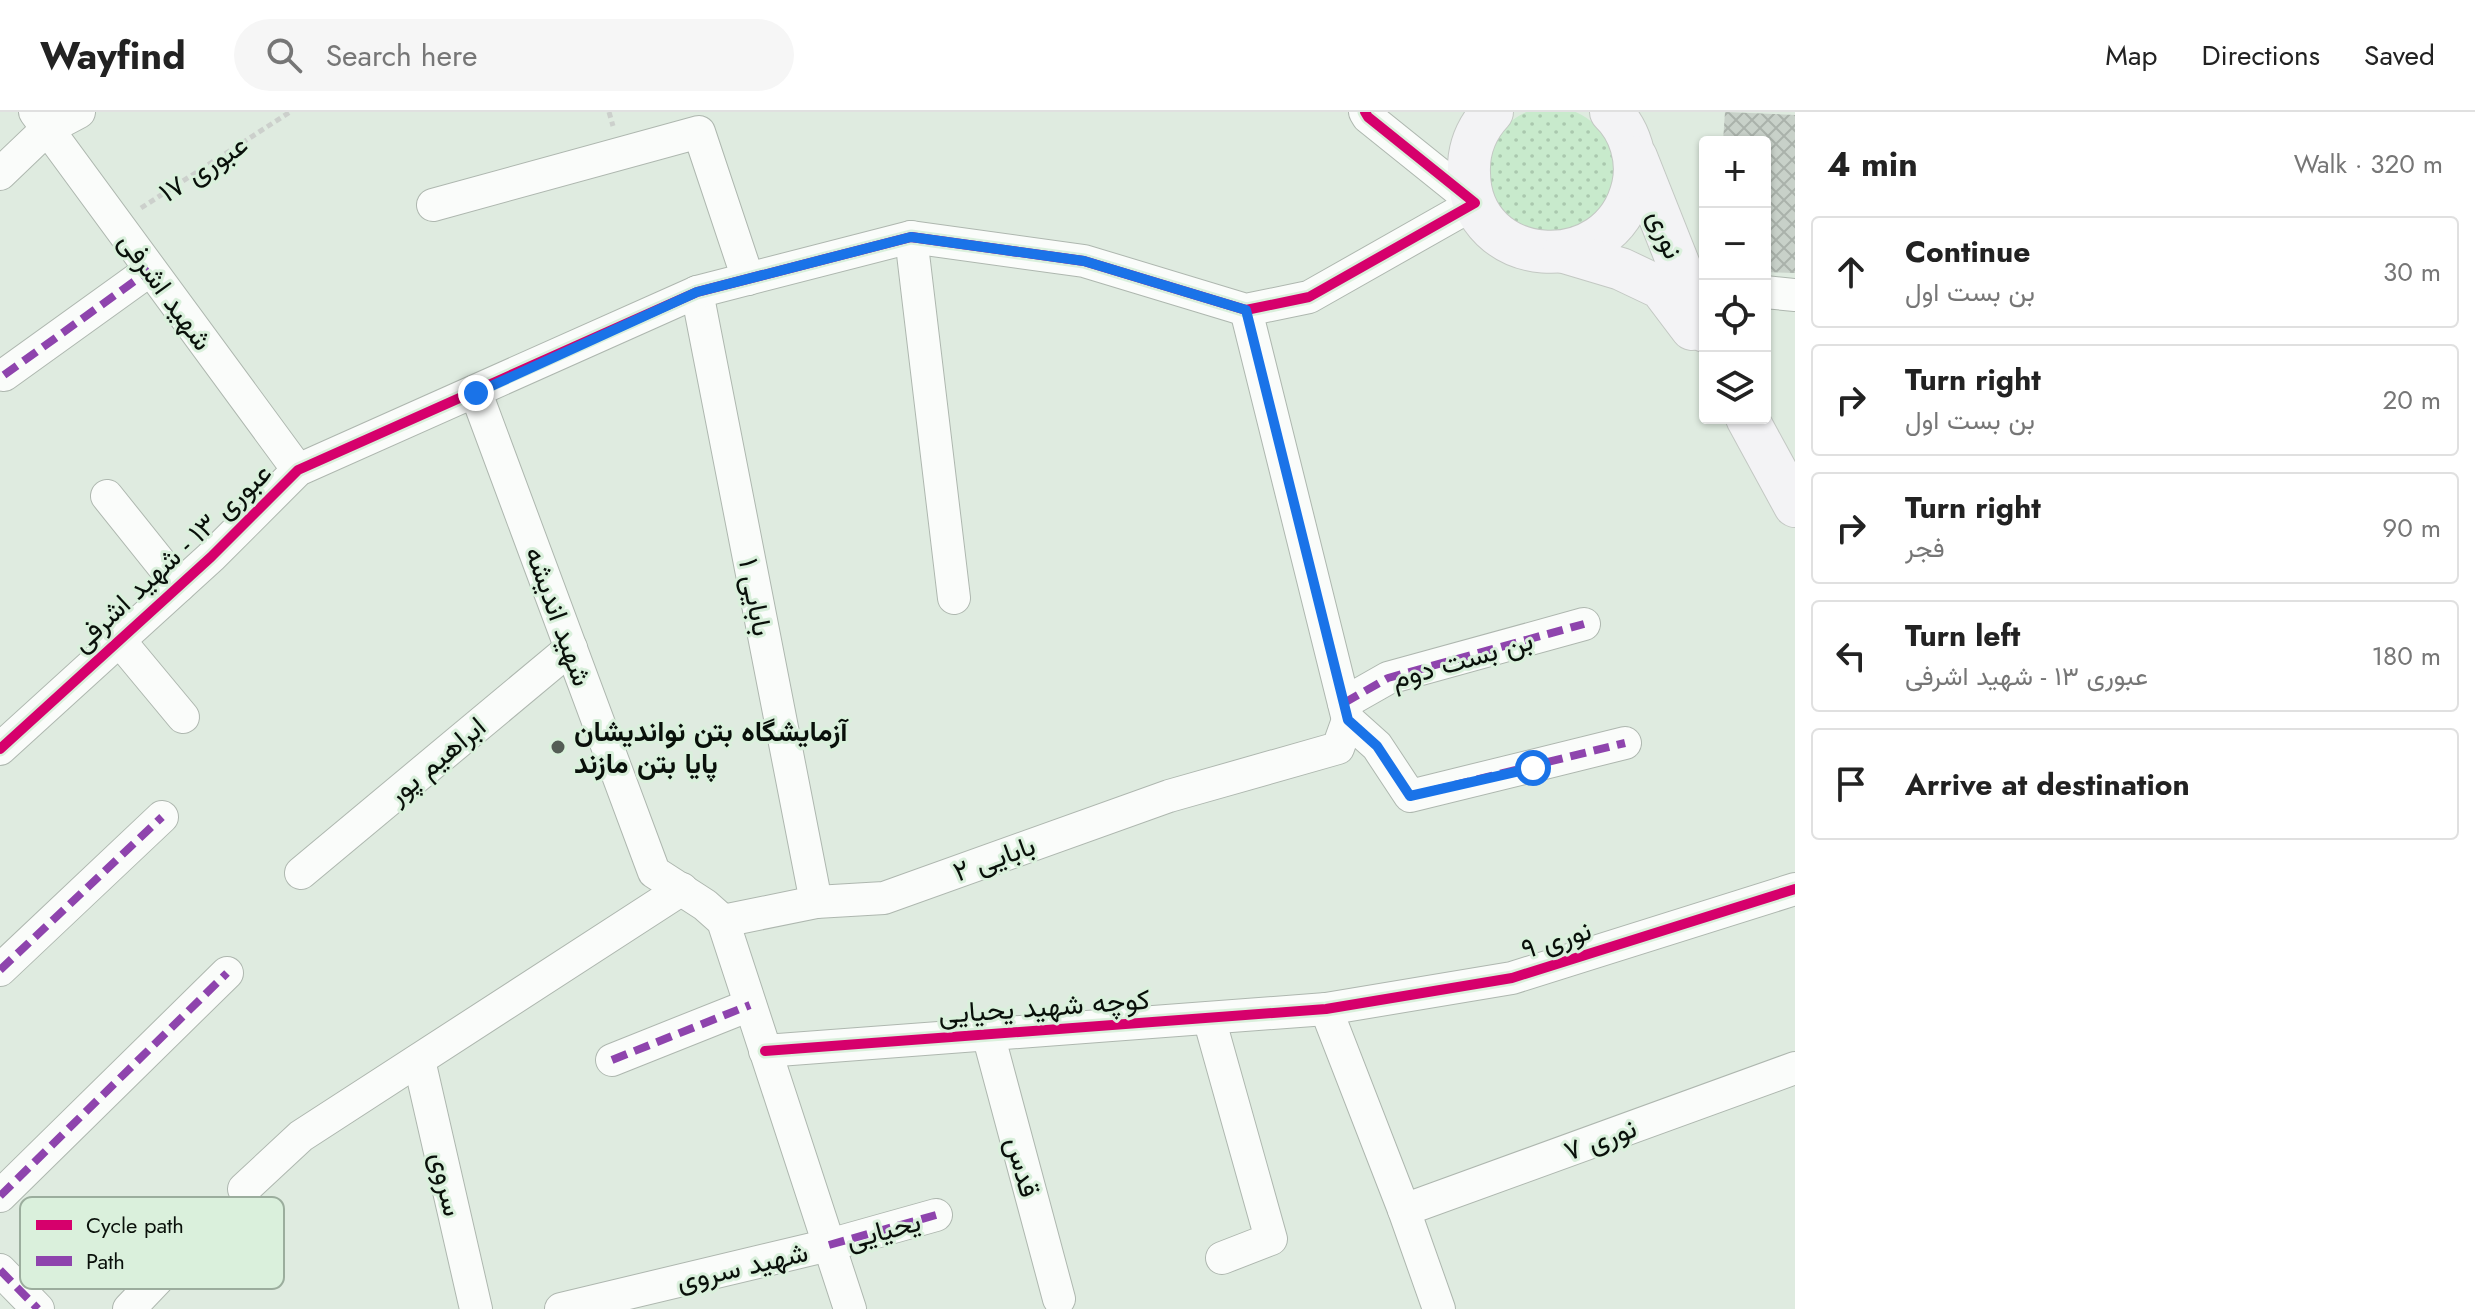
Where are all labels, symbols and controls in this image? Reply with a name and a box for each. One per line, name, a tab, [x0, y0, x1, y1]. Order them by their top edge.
search box	[234, 19, 794, 91]
text: Wayfind	[40, 28, 186, 83]
icon: search	[262, 33, 306, 77]
text: Search here	[326, 34, 477, 77]
text: Map	[2105, 35, 2157, 76]
text: Directions	[2201, 35, 2320, 76]
text: Saved	[2364, 35, 2435, 76]
street label: عبوری ۱۷	[151, 124, 256, 213]
map controls	[1699, 136, 1771, 424]
button: +	[1699, 136, 1771, 208]
text: 4 min	[1827, 140, 1918, 189]
text: Walk · 320 m	[2294, 145, 2443, 183]
street label: نوری	[1637, 203, 1694, 265]
button: −	[1699, 208, 1771, 280]
street label: شهید اشرفی	[108, 223, 223, 359]
text: Continue	[1905, 230, 2031, 273]
icon: ahead	[1829, 250, 1873, 294]
text: 30 m	[2383, 253, 2441, 291]
text: بن بست اول	[1905, 273, 2035, 311]
button: locate	[1699, 280, 1771, 352]
button: layers	[1699, 352, 1771, 424]
text: Turn right	[1905, 358, 2041, 401]
route end	[458, 375, 494, 411]
icon: right	[1829, 378, 1873, 422]
text: 20 m	[2383, 381, 2441, 419]
text: بن بست اول	[1905, 401, 2035, 439]
street label: عبوری ۱۳ - شهید اشرفی	[62, 453, 281, 662]
text: Turn right	[1905, 486, 2041, 529]
icon: right	[1829, 506, 1873, 550]
text: 90 m	[2382, 509, 2441, 547]
text: فجر	[1905, 529, 1945, 567]
street label: شهید اندیشه	[514, 541, 603, 692]
street label: بابایی ۱	[728, 555, 783, 639]
text: Turn left	[1905, 614, 2020, 657]
street label: بن بست دوم	[1386, 620, 1538, 699]
icon: left	[1829, 634, 1873, 678]
text: 180 m	[2371, 637, 2441, 675]
text: عبوری ۱۳ - شهید اشرفی	[1905, 657, 2148, 695]
street label: ابراهیم پور	[377, 707, 495, 815]
place label: آزمایشگاه بتن نواندیشان پایا بتن مازند	[574, 711, 849, 784]
marker: آزمایشگاه بتن نواندیشان پایا بتن مازند	[549, 738, 567, 756]
route start	[1515, 750, 1551, 786]
icon: arrive	[1829, 762, 1873, 806]
text: Arrive at destination	[1905, 763, 2190, 806]
street label: بابایی ۲	[947, 825, 1041, 892]
street label: نوری ۹	[1516, 909, 1596, 970]
street label: کوچه شهید یحیایی	[937, 979, 1151, 1034]
street label: نوری ۷	[1558, 1107, 1642, 1172]
street label: قدس	[995, 1132, 1050, 1202]
street label: سروی	[419, 1148, 474, 1220]
legend	[20, 1197, 284, 1289]
street label: یحیایی	[841, 1201, 925, 1260]
text: Cycle path	[86, 1209, 184, 1241]
street label: شهید سروی	[672, 1231, 812, 1302]
text: Path	[86, 1245, 125, 1277]

